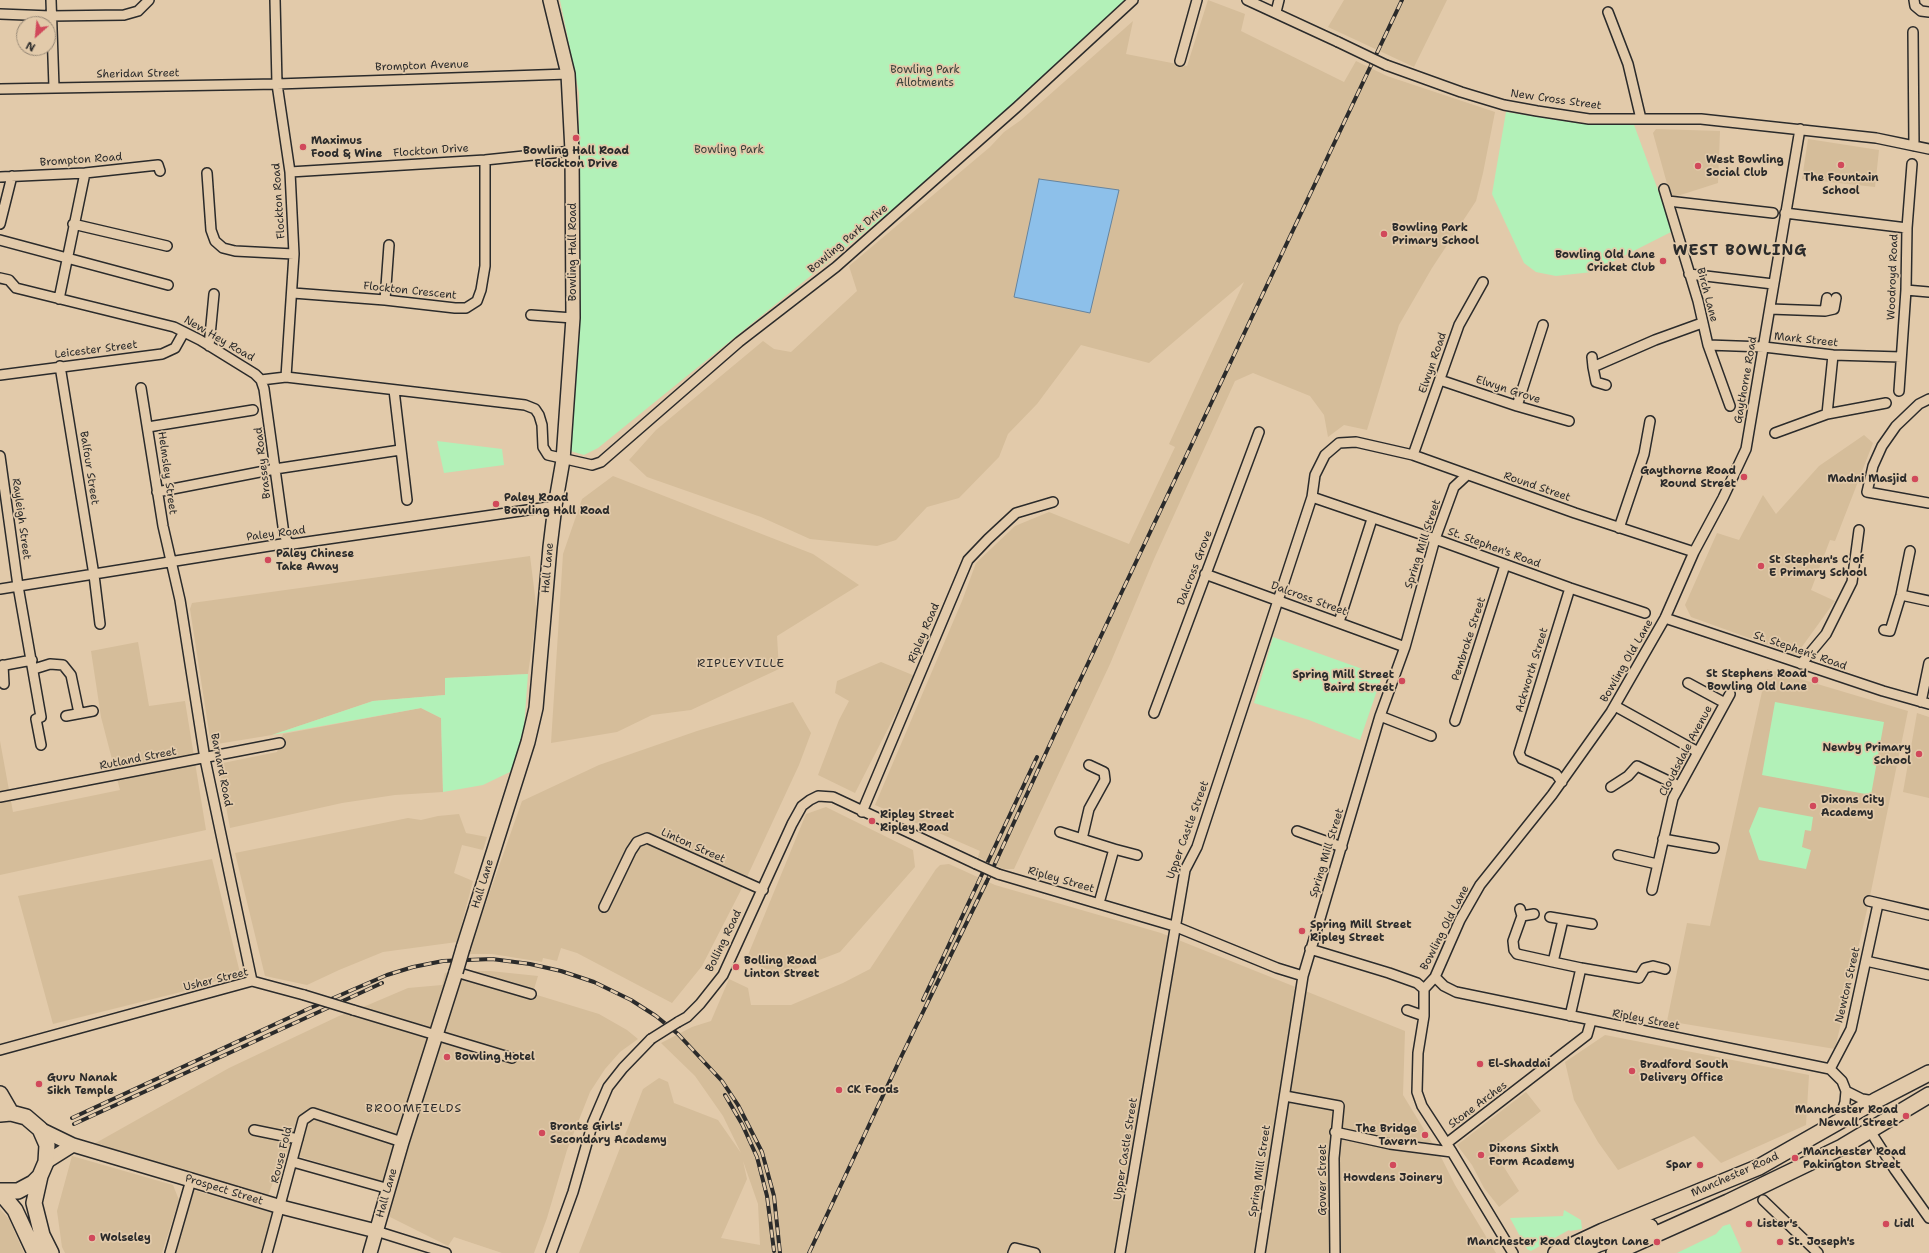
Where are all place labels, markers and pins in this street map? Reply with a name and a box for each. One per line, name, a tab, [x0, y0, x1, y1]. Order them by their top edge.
marker: Bowling Hall Road Flockton Drive	[571, 133, 581, 143]
place label: Maximus Food & Wine	[311, 134, 382, 160]
marker: Maximus Food & Wine	[298, 142, 308, 152]
place label: Bowling Hall Road Flockton Drive	[523, 144, 629, 170]
place label: West Bowling Social Club	[1706, 153, 1784, 179]
marker: The Fountain School	[1836, 160, 1846, 170]
marker: West Bowling Social Club	[1693, 161, 1703, 171]
place label: The Fountain School	[1803, 171, 1879, 197]
place label: Bowling Park Primary School	[1392, 221, 1479, 247]
marker: Bowling Park Primary School	[1379, 229, 1389, 239]
place label: Bowling Old Lane Cricket Club	[1555, 248, 1655, 274]
marker: Bowling Old Lane Cricket Club	[1658, 256, 1668, 266]
place label: Gaythorne Road Round Street	[1640, 464, 1736, 490]
marker: Gaythorne Road Round Street	[1739, 472, 1749, 482]
place label: Madni Masjid	[1827, 472, 1907, 486]
marker: Madni Masjid	[1910, 474, 1920, 484]
place label: Paley Road Bowling Hall Road	[504, 491, 610, 517]
marker: Paley Road Bowling Hall Road	[491, 499, 501, 509]
place label: Paley Chinese Take Away	[276, 547, 354, 573]
place label: St Stephen's C of E Primary School	[1769, 553, 1867, 579]
marker: Paley Chinese Take Away	[263, 555, 273, 565]
marker: St Stephen's C of E Primary School	[1756, 561, 1766, 571]
place label: St Stephens Road Bowling Old Lane	[1706, 667, 1807, 693]
place label: Spring Mill Street Baird Street	[1293, 668, 1394, 694]
marker: St Stephens Road Bowling Old Lane	[1810, 675, 1820, 685]
marker: Spring Mill Street Baird Street	[1397, 676, 1407, 686]
place label: Newby Primary School	[1822, 741, 1911, 767]
marker: Newby Primary School	[1914, 749, 1924, 759]
place label: Dixons City Academy	[1821, 793, 1884, 819]
marker: Dixons City Academy	[1808, 801, 1818, 811]
place label: Ripley Street Ripley Road	[880, 808, 954, 834]
marker: Ripley Street Ripley Road	[867, 816, 877, 826]
place label: Spring Mill Street Ripley Street	[1310, 918, 1411, 944]
marker: Spring Mill Street Ripley Street	[1297, 926, 1307, 936]
place label: Bolling Road Linton Street	[744, 954, 819, 980]
marker: Bolling Road Linton Street	[731, 962, 741, 972]
place label: Bowling Hotel	[455, 1050, 535, 1064]
marker: Bowling Hotel	[442, 1052, 452, 1062]
place label: El-Shaddai	[1488, 1057, 1550, 1071]
place label: Bradford South Delivery Office	[1640, 1058, 1728, 1084]
marker: El-Shaddai	[1475, 1059, 1485, 1069]
marker: Bradford South Delivery Office	[1627, 1066, 1637, 1076]
place label: Guru Nanak Sikh Temple	[47, 1071, 117, 1097]
marker: Guru Nanak Sikh Temple	[34, 1079, 44, 1089]
place label: CK Foods	[847, 1083, 899, 1097]
marker: CK Foods	[834, 1085, 844, 1095]
place label: Manchester Road Newall Street	[1795, 1103, 1898, 1129]
marker: Manchester Road Newall Street	[1901, 1111, 1911, 1121]
place label: Bronte Girls' Secondary Academy	[550, 1120, 667, 1146]
place label: The Bridge Tavern	[1355, 1122, 1417, 1148]
marker: Bronte Girls' Secondary Academy	[537, 1128, 547, 1138]
marker: The Bridge Tavern	[1420, 1130, 1430, 1140]
place label: Dixons Sixth Form Academy	[1489, 1142, 1574, 1168]
place label: Manchester Road Pakington Street	[1803, 1145, 1906, 1171]
marker: Dixons Sixth Form Academy	[1476, 1150, 1486, 1160]
marker: Manchester Road Pakington Street	[1790, 1153, 1800, 1163]
place label: Spar	[1666, 1158, 1692, 1172]
marker: Howdens Joinery	[1388, 1160, 1398, 1170]
marker: Spar	[1695, 1160, 1705, 1170]
place label: Howdens Joinery	[1343, 1171, 1443, 1185]
place label: Lister's	[1757, 1217, 1798, 1231]
place label: Lidl	[1894, 1217, 1914, 1231]
marker: Lister's	[1744, 1219, 1754, 1229]
marker: Lidl	[1881, 1219, 1891, 1229]
place label: Wolseley	[100, 1231, 151, 1245]
marker: Wolseley	[87, 1233, 97, 1243]
place label: Manchester Road Clayton Lane	[1467, 1235, 1649, 1249]
place label: St. Joseph's	[1788, 1235, 1855, 1249]
marker: Manchester Road Clayton Lane	[1652, 1237, 1662, 1247]
marker: St. Joseph's	[1775, 1237, 1785, 1247]

